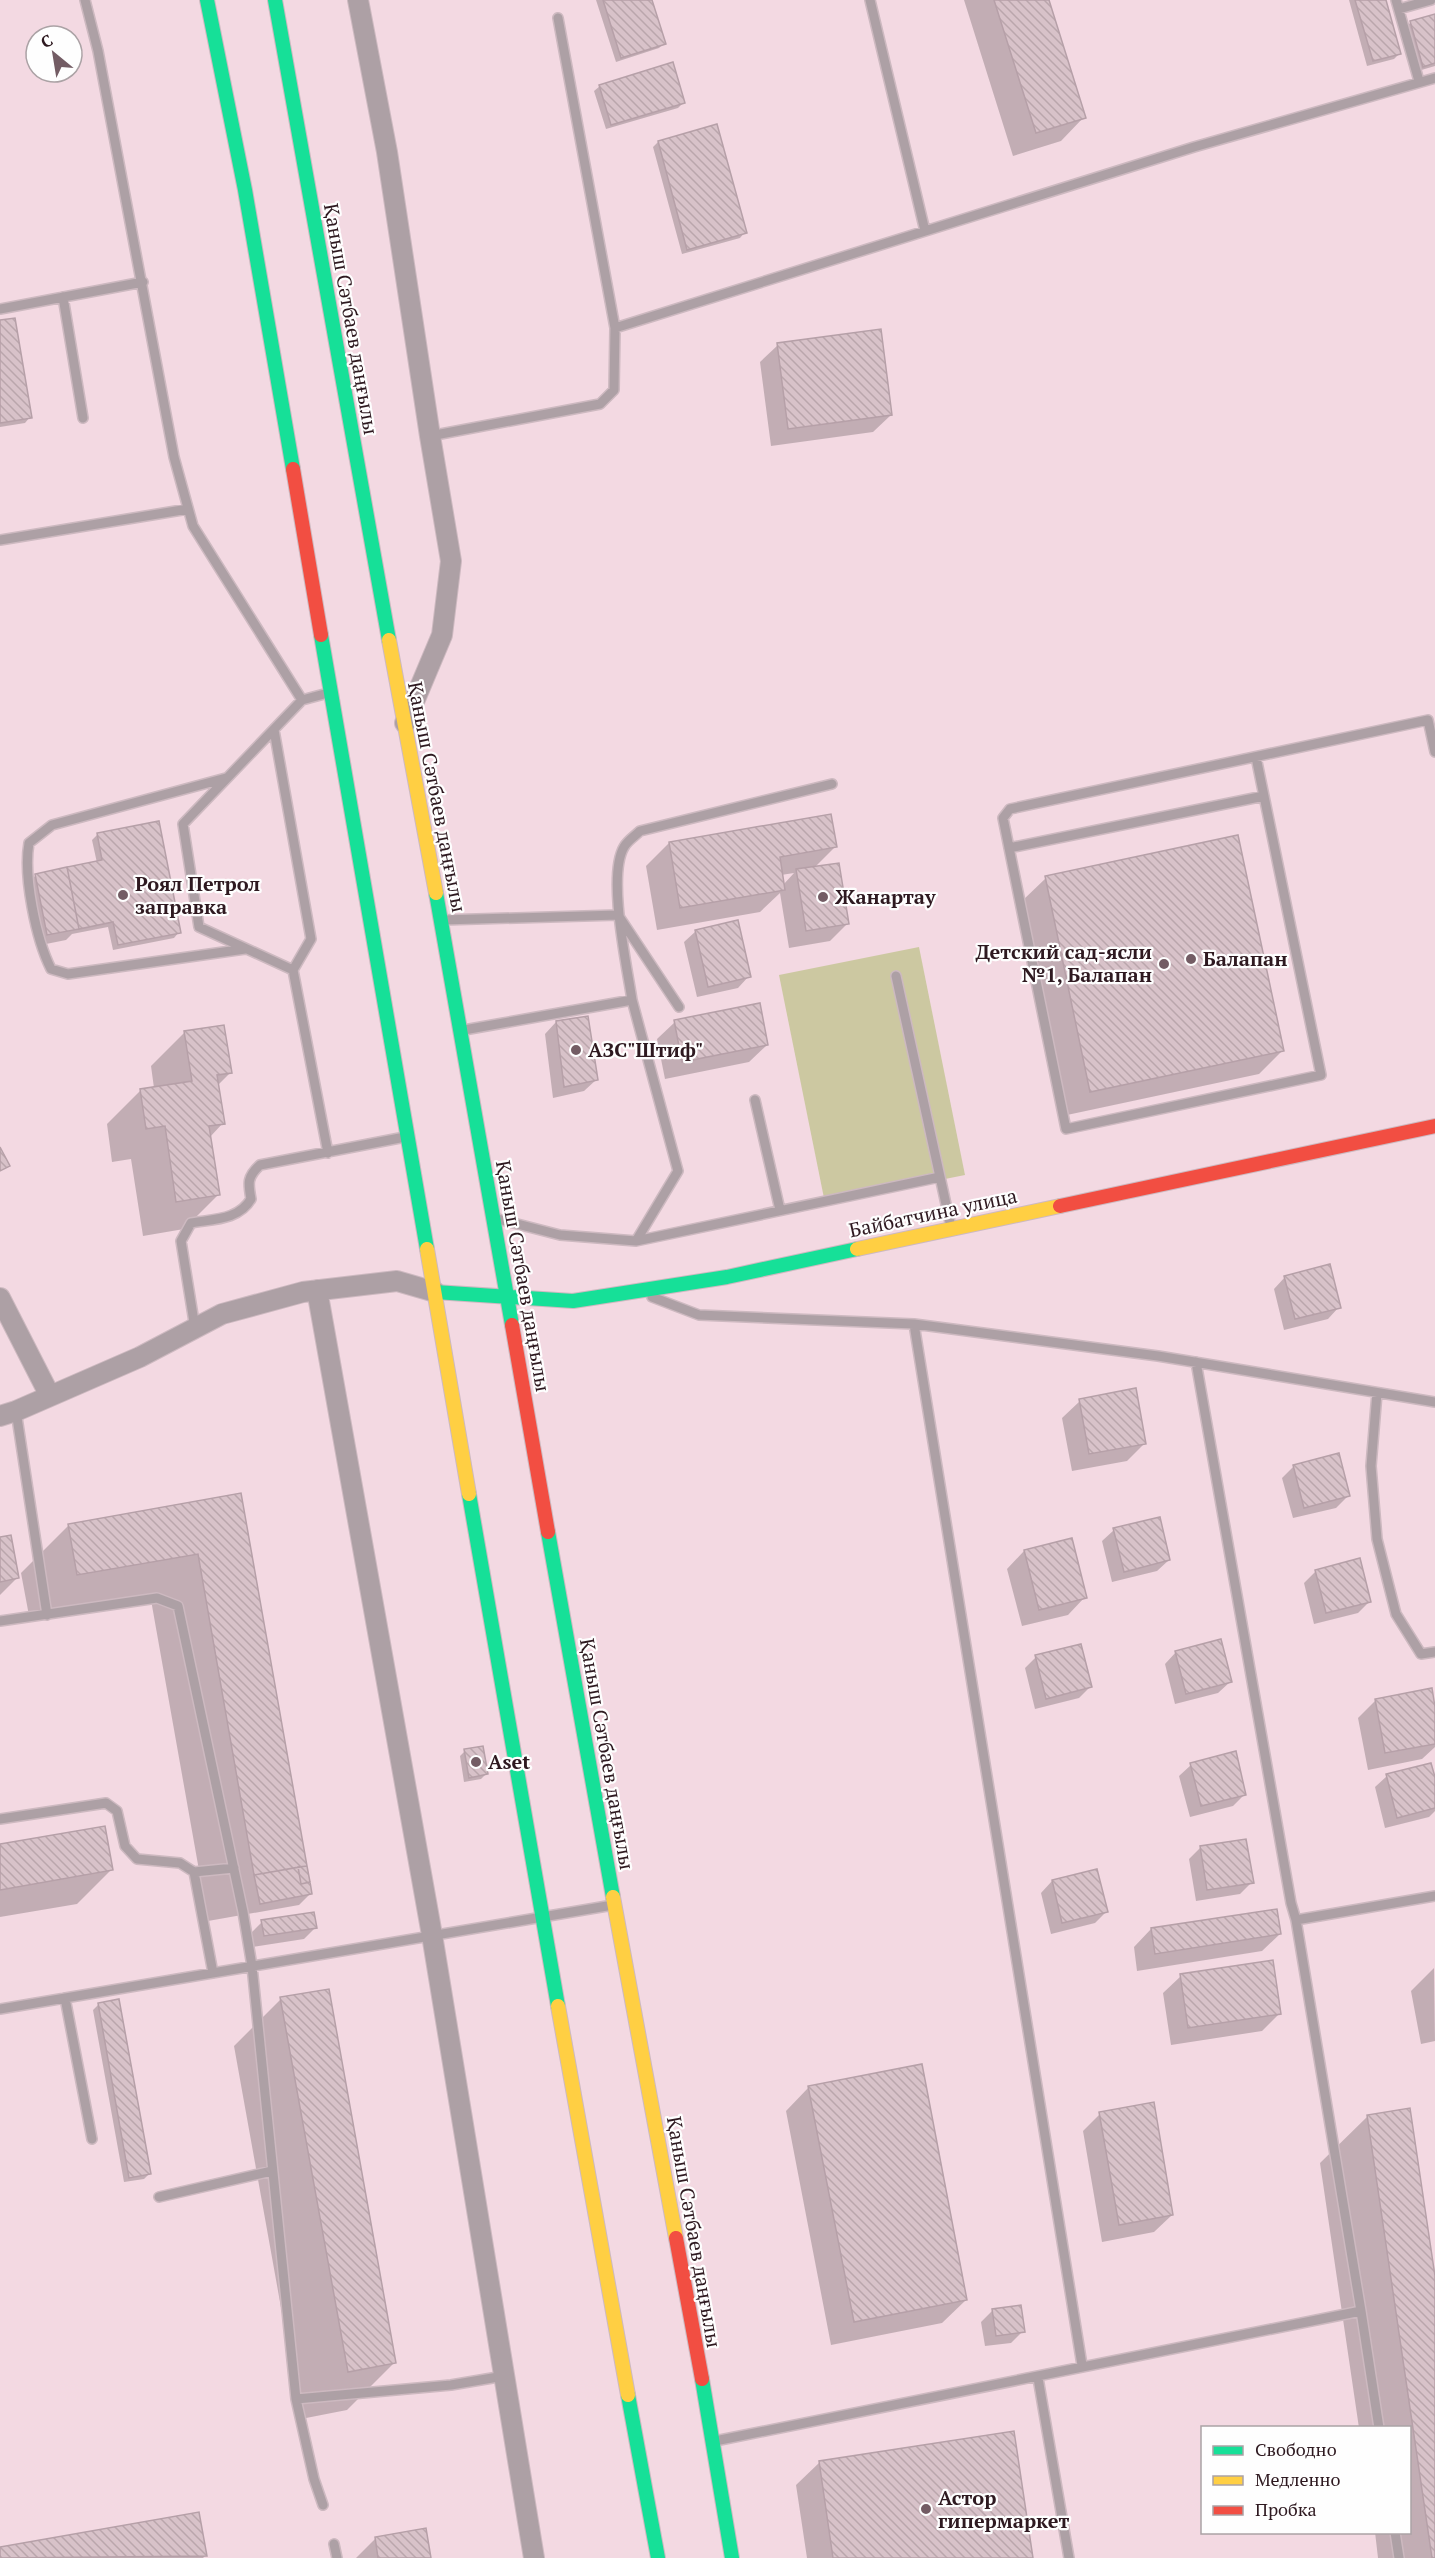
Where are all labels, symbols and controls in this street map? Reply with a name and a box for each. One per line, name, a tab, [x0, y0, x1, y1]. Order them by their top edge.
north arrow	[24, 24, 84, 84]
text: С	[36, 29, 57, 53]
street label: Қаныш Сәтбаев даңғылы	[318, 201, 385, 437]
street label: Қаныш Сәтбаев даңғылы	[402, 679, 473, 915]
place label: Роял Петрол заправка	[135, 870, 260, 920]
place label: Жанартау	[835, 883, 936, 910]
marker: Роял Петрол заправка	[116, 888, 130, 902]
marker: Жанартау	[816, 890, 830, 904]
place label: Детский сад-ясли №1, Балапан	[975, 938, 1152, 988]
place label: Балапан	[1203, 945, 1288, 972]
marker: Балапан	[1184, 952, 1198, 966]
marker: Детский сад-ясли №1, Балапан	[1157, 957, 1171, 971]
place label: АЗС"Штиф"	[588, 1036, 703, 1063]
marker: АЗС"Штиф"	[569, 1043, 583, 1057]
street label: Қаныш Сәтбаев даңғылы	[490, 1158, 557, 1394]
street label: Байбатчина улица	[846, 1182, 1019, 1243]
street label: Қаныш Сәтбаев даңғылы	[574, 1636, 641, 1872]
place label: Aset	[488, 1748, 530, 1775]
marker: Aset	[469, 1755, 483, 1769]
street label: Қаныш Сәтбаев даңғылы	[661, 2114, 728, 2350]
legend	[1201, 2426, 1411, 2534]
text: Свободно	[1255, 2437, 1337, 2461]
text: Медленно	[1255, 2467, 1341, 2491]
place label: Астор гипермаркет	[938, 2484, 1069, 2534]
text: Пробка	[1255, 2497, 1317, 2521]
marker: Астор гипермаркет	[919, 2502, 933, 2516]

